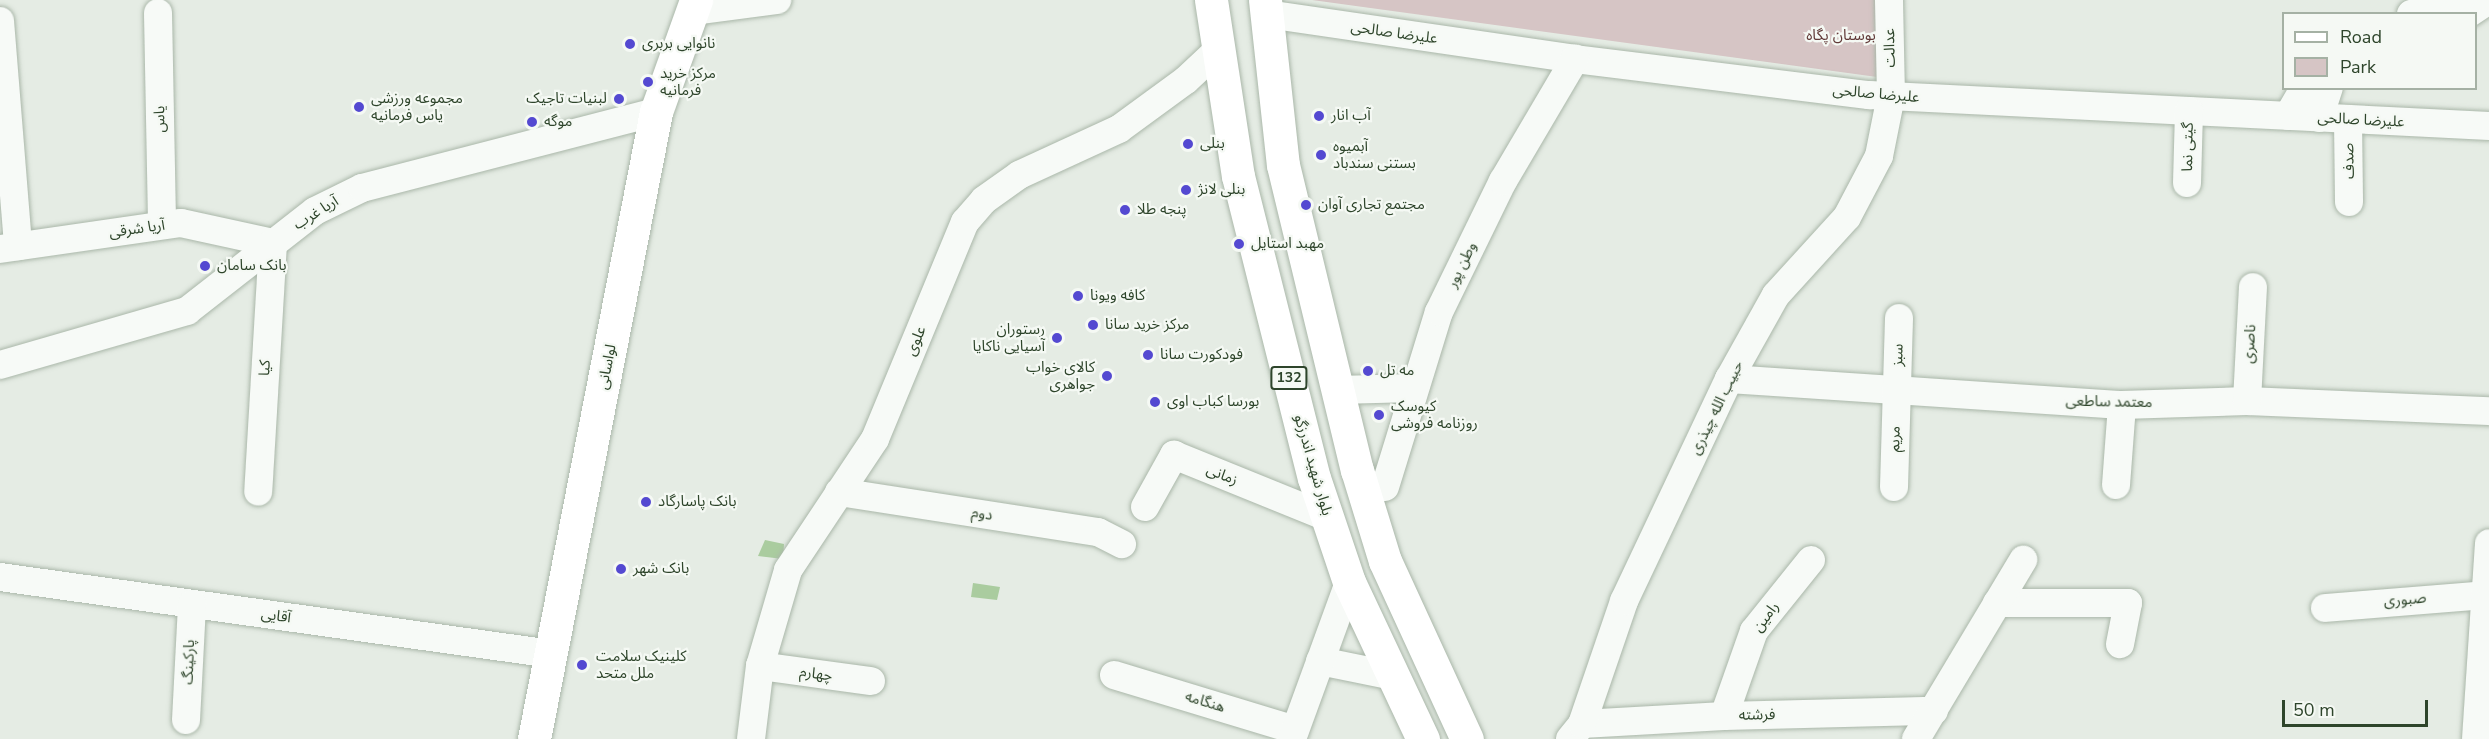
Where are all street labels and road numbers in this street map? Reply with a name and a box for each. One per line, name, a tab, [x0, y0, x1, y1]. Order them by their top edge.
street label: علیرضا صالحی	[1350, 18, 1438, 48]
street label: عدالت	[1881, 28, 1899, 68]
street label: علیرضا صالحی	[1832, 81, 1920, 107]
street label: یاس	[151, 105, 169, 133]
street label: علیرضا صالحی	[2317, 109, 2405, 131]
street label: گیتی نما	[2179, 122, 2197, 172]
street label: صدف	[2340, 143, 2358, 179]
street label: آریا غرب	[290, 192, 342, 234]
street label: آریا شرقی	[108, 216, 166, 242]
street label: وطن پور	[1443, 239, 1481, 291]
street label: علوی	[902, 323, 930, 359]
street label: ناصری	[2240, 324, 2260, 364]
street label: لواسانی	[594, 343, 620, 391]
street label: سبز	[1889, 343, 1907, 367]
street label: حبیب الله چیذری	[1686, 358, 1748, 458]
street label: کیا	[256, 359, 274, 377]
road number: 132	[1270, 367, 1308, 389]
street label: معتمد ساطعی	[2065, 392, 2153, 412]
street label: بلوار شهید اندرزگو	[1290, 412, 1336, 518]
street label: مریم	[1886, 426, 1904, 452]
street label: زمانی	[1204, 461, 1240, 489]
street label: دوم	[970, 503, 994, 525]
street label: صبوری	[2383, 589, 2427, 611]
street label: رامین	[1749, 598, 1783, 636]
street label: آقایی	[260, 605, 292, 627]
street label: پارکینگ	[179, 639, 199, 685]
street label: چهارم	[798, 663, 834, 685]
street label: هنگامه	[1183, 687, 1227, 717]
street label: فرشته	[1738, 706, 1776, 724]

